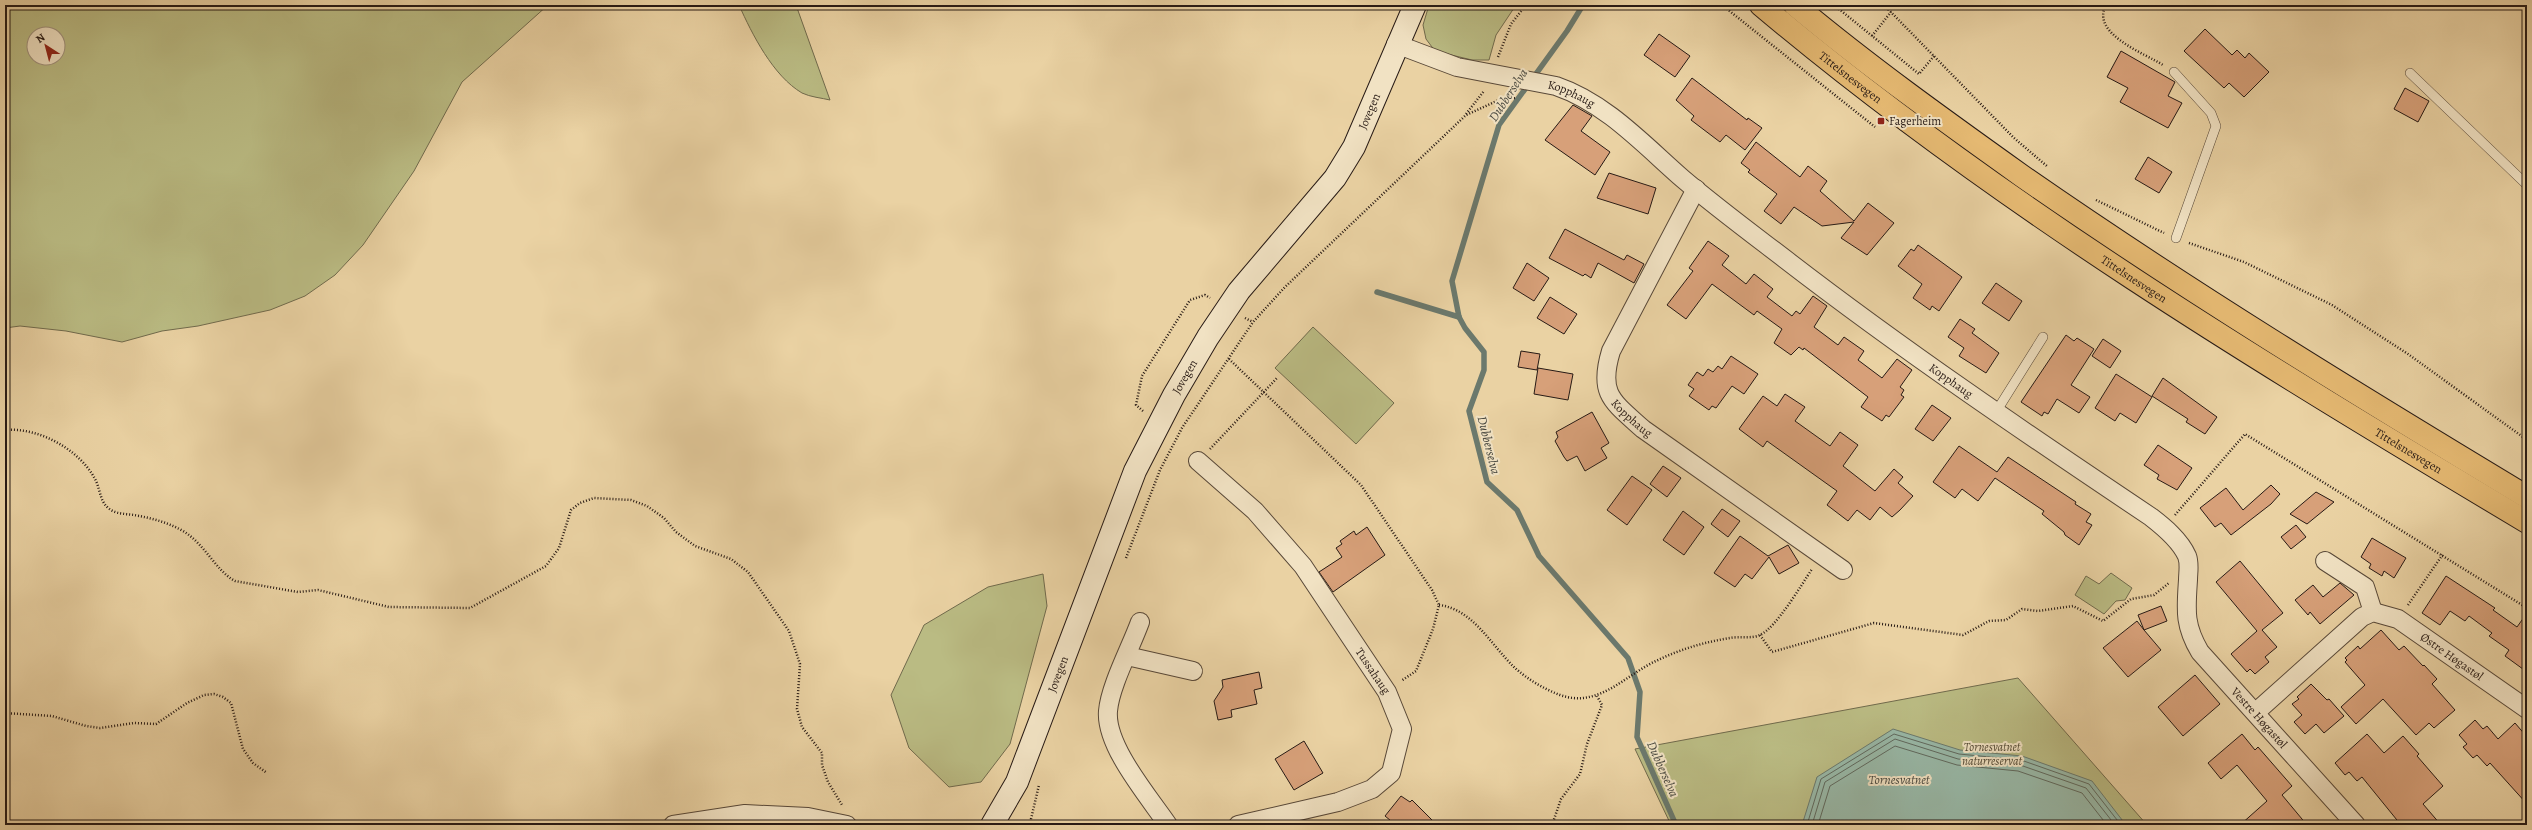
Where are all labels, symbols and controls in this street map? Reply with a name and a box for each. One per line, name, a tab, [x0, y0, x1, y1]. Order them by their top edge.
north arrow	[26, 26, 66, 66]
text: N	[33, 30, 48, 47]
street label: Tittelsnesvegen	[1816, 48, 1886, 107]
water label: Dubberselva	[1485, 65, 1531, 125]
street label: Kopphaug	[1546, 77, 1598, 111]
street label: Jovegen	[1355, 90, 1384, 132]
place label: Fagerheim	[1889, 113, 1941, 129]
marker: Fagerheim	[1876, 116, 1886, 126]
street label: Tittelsnesvegen	[2098, 252, 2170, 307]
street label: Jovegen	[1168, 356, 1201, 397]
street label: Kopphaug	[1926, 360, 1976, 402]
street label: Kopphaug	[1608, 396, 1656, 441]
water label: Dubberselva	[1474, 414, 1504, 476]
street label: Tittelsnesvegen	[2372, 424, 2446, 478]
street label: Østre Høgastøl	[2417, 629, 2487, 684]
street label: Tussahaug	[1352, 645, 1394, 697]
street label: Jovegen	[1044, 653, 1072, 695]
street label: Vestre Høgastøl	[2227, 683, 2291, 752]
water label: Dubberselva	[1643, 738, 1683, 800]
park label: Tornesvatnet naturreservat	[1962, 739, 2022, 769]
water label: Tornesvatnet	[1868, 771, 1931, 788]

